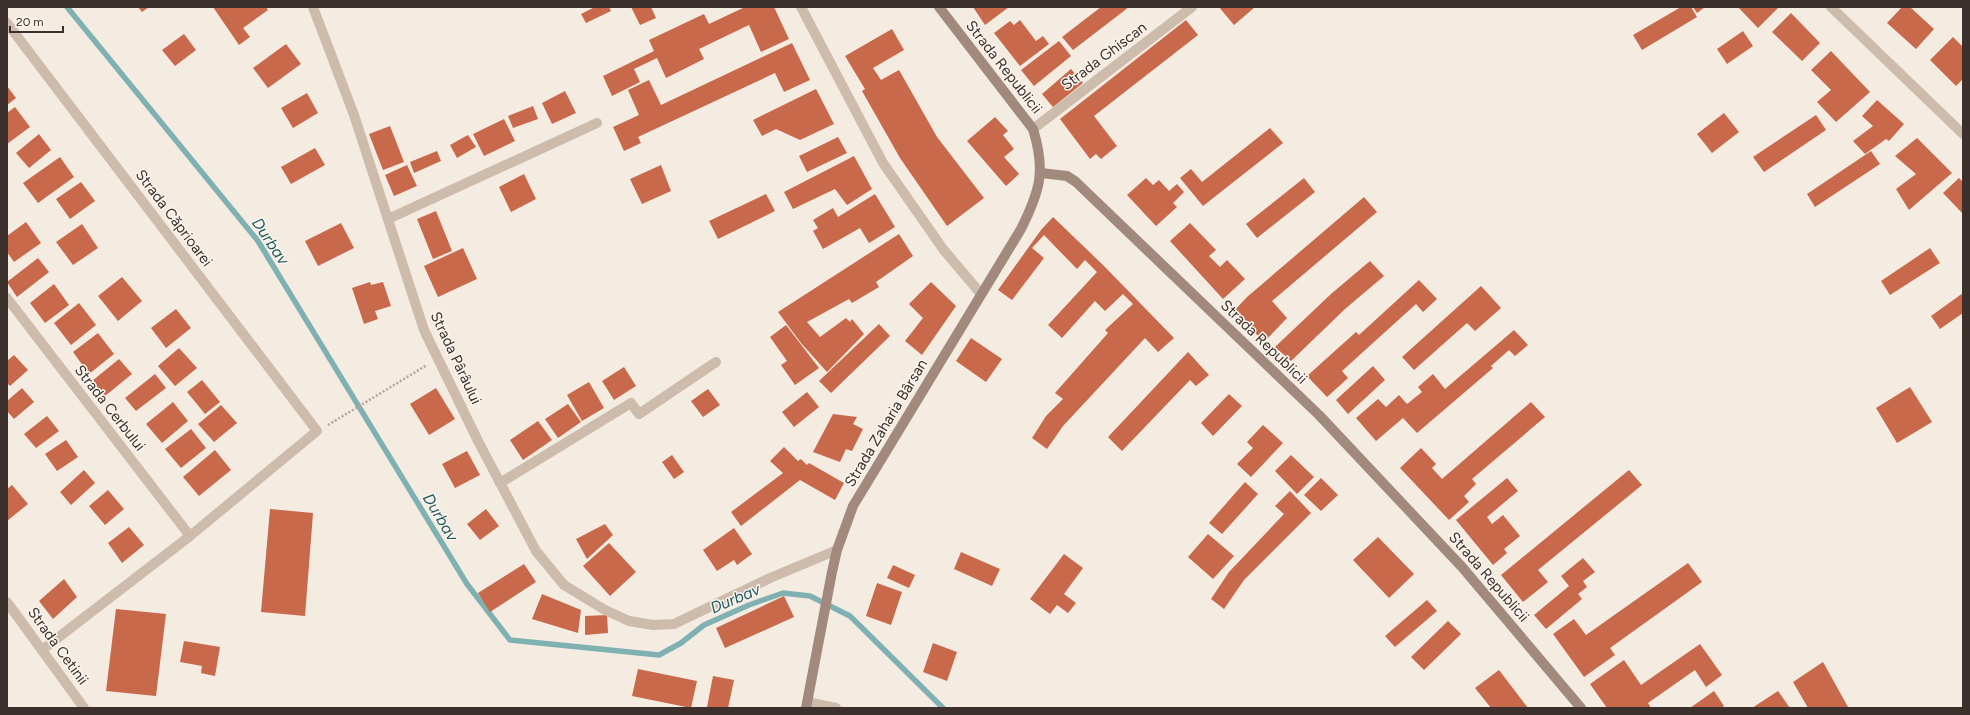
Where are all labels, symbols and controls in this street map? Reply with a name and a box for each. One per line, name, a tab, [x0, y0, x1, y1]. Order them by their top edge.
scale bar	[10, 8, 63, 34]
text: 20 m	[16, 15, 44, 29]
street label: Strada Republicii	[962, 17, 1046, 117]
street label: Strada Ghiscan	[1058, 18, 1150, 94]
street label: Strada Căprioarei	[132, 166, 216, 270]
water label: Durbav	[248, 214, 294, 269]
street label: Strada Republicii	[1217, 296, 1311, 388]
street label: Strada Pârâului	[427, 309, 485, 407]
street label: Strada Zaharia Bârsan	[841, 356, 931, 490]
street label: Strada Cerbului	[71, 361, 149, 455]
water label: Durbav	[419, 490, 463, 545]
street label: Strada Republicii	[1445, 528, 1533, 626]
water label: Durbav	[707, 579, 764, 617]
street label: Strada Cetinii	[24, 604, 92, 688]

